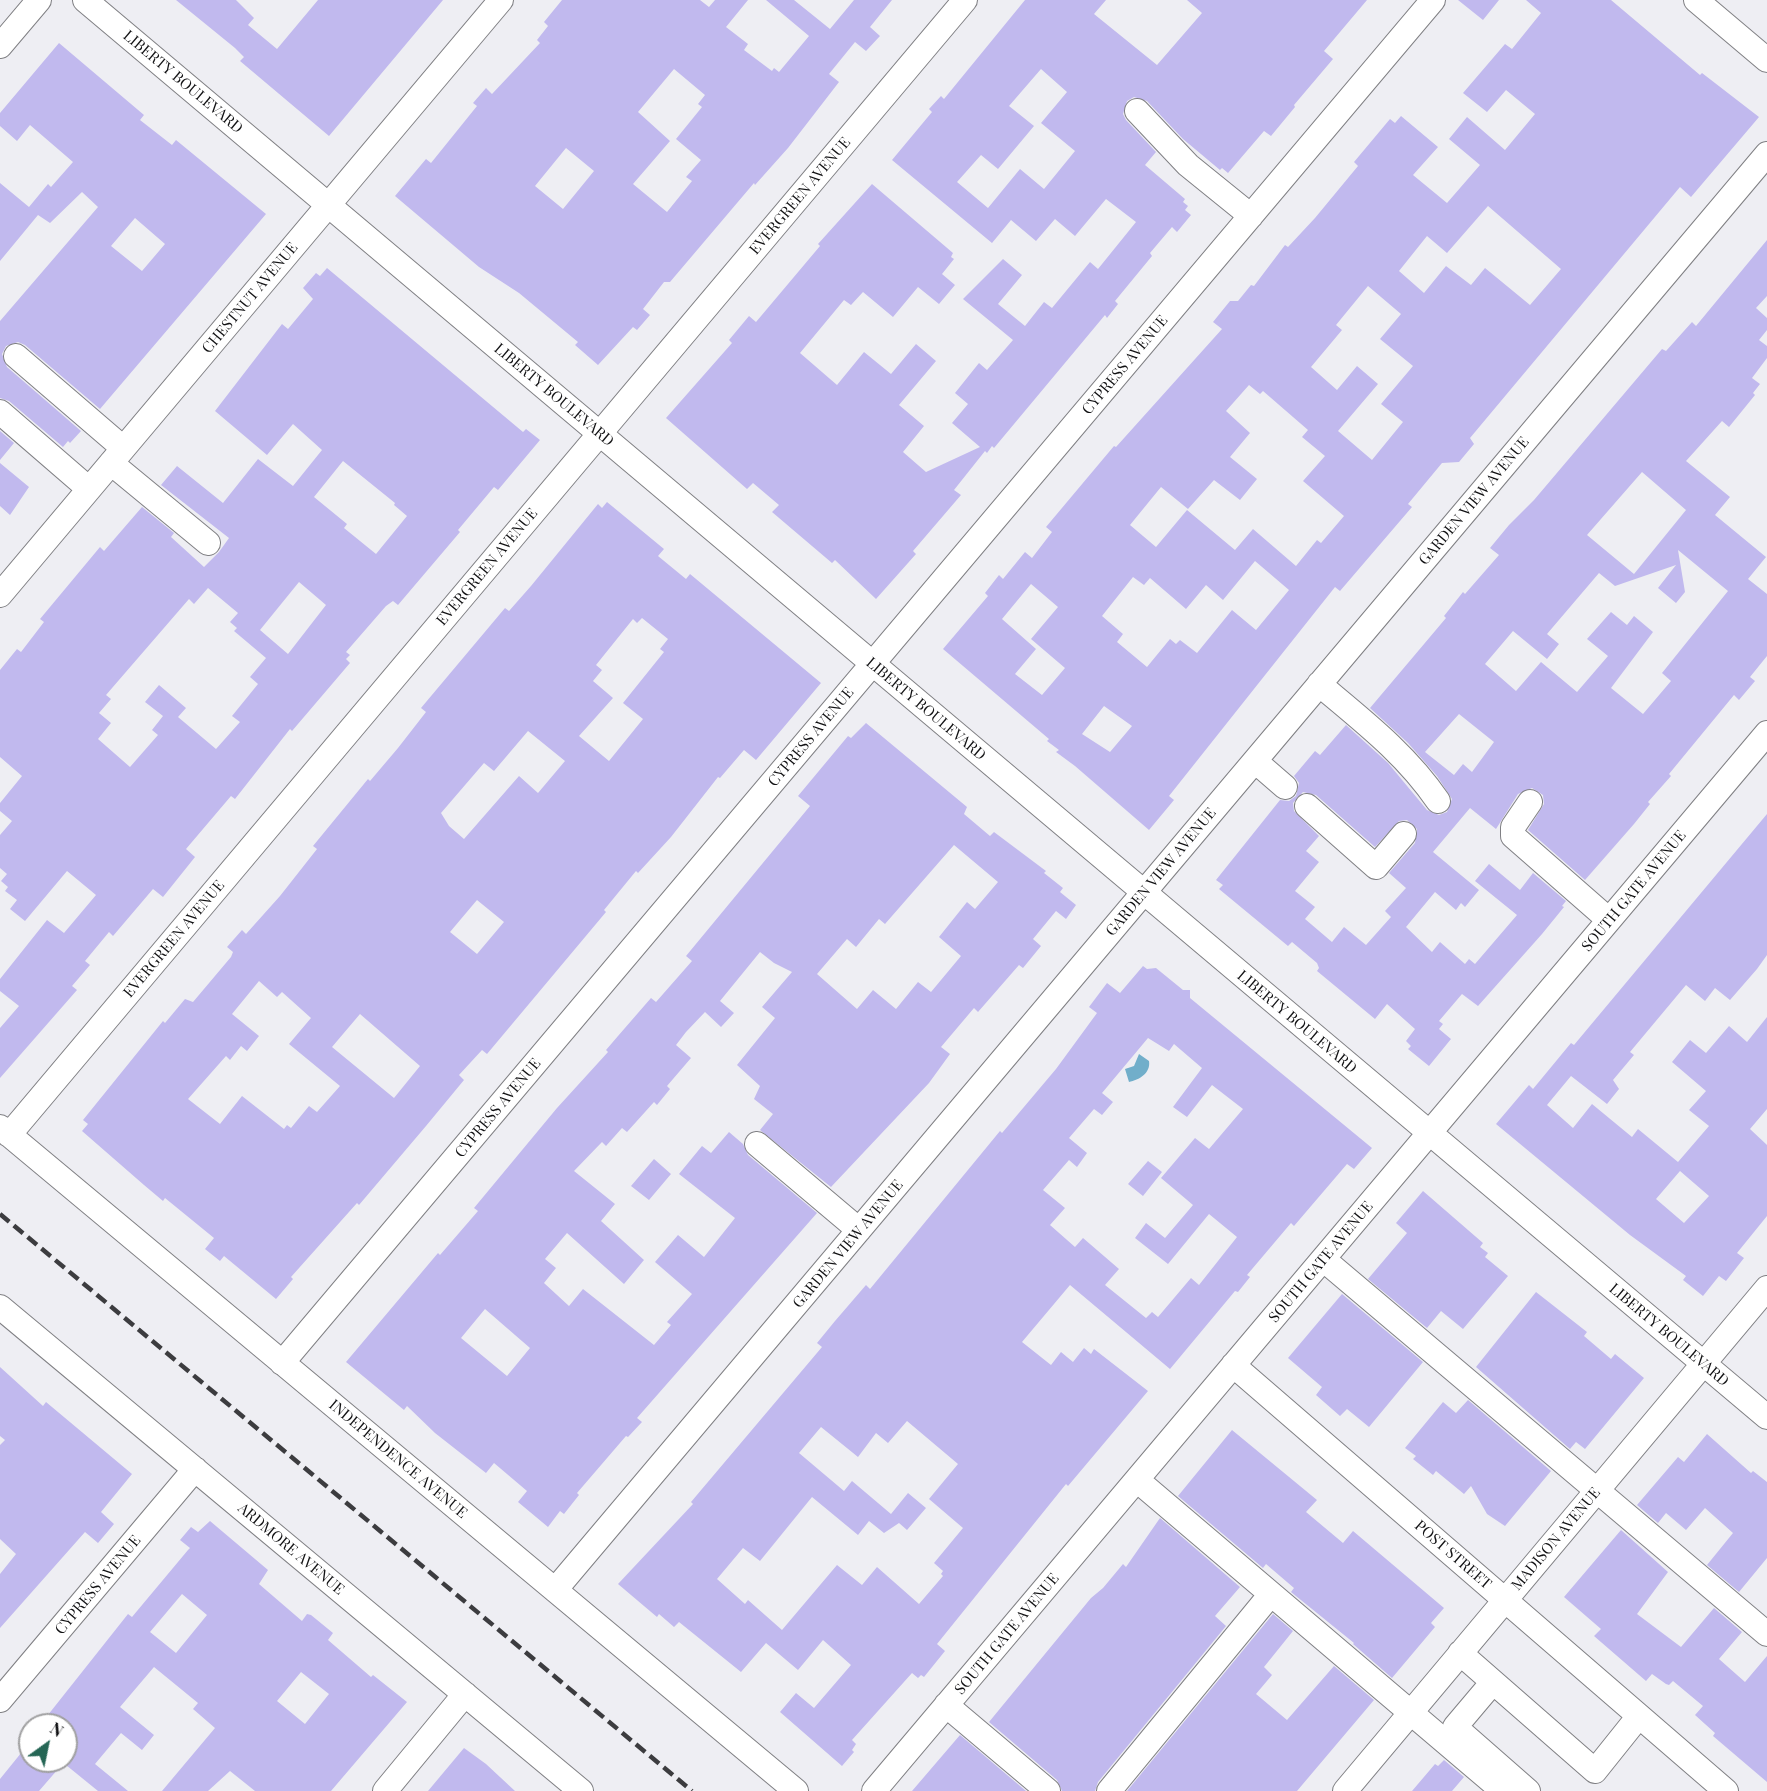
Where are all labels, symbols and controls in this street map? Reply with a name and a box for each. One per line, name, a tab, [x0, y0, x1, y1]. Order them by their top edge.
street label: LIBERTY BOULEVARD	[120, 27, 246, 137]
street label: EVERGREEN AVENUE	[746, 134, 854, 258]
street label: CHESTNUT AVENUE	[198, 239, 302, 357]
street label: CYPRESS AVENUE	[1078, 312, 1172, 418]
street label: LIBERTY BOULEVARD	[491, 340, 617, 450]
street label: GARDEN VIEW AVENUE	[1415, 433, 1533, 569]
street label: EVERGREEN AVENUE	[433, 505, 541, 629]
street label: LIBERTY BOULEVARD	[863, 654, 989, 764]
street label: CYPRESS AVENUE	[764, 684, 858, 790]
street label: GARDEN VIEW AVENUE	[1102, 804, 1220, 940]
street label: SOUTH GATE AVENUE	[1578, 827, 1690, 955]
street label: EVERGREEN AVENUE	[120, 877, 228, 1001]
street label: LIBERTY BOULEVARD	[1234, 967, 1360, 1077]
street label: CYPRESS AVENUE	[451, 1055, 545, 1161]
street label: GARDEN VIEW AVENUE	[789, 1176, 907, 1312]
street label: SOUTH GATE AVENUE	[1265, 1198, 1377, 1326]
street label: LIBERTY BOULEVARD	[1606, 1280, 1732, 1390]
street label: INDEPENDENCE AVENUE	[325, 1396, 471, 1522]
street label: MADISON AVENUE	[1508, 1484, 1604, 1594]
street label: ARDMORE AVENUE	[234, 1499, 348, 1599]
street label: POST STREET	[1411, 1517, 1495, 1593]
street label: CYPRESS AVENUE	[51, 1532, 145, 1638]
street label: SOUTH GATE AVENUE	[951, 1570, 1063, 1698]
north arrow	[18, 1713, 78, 1773]
text: N	[46, 1717, 68, 1741]

